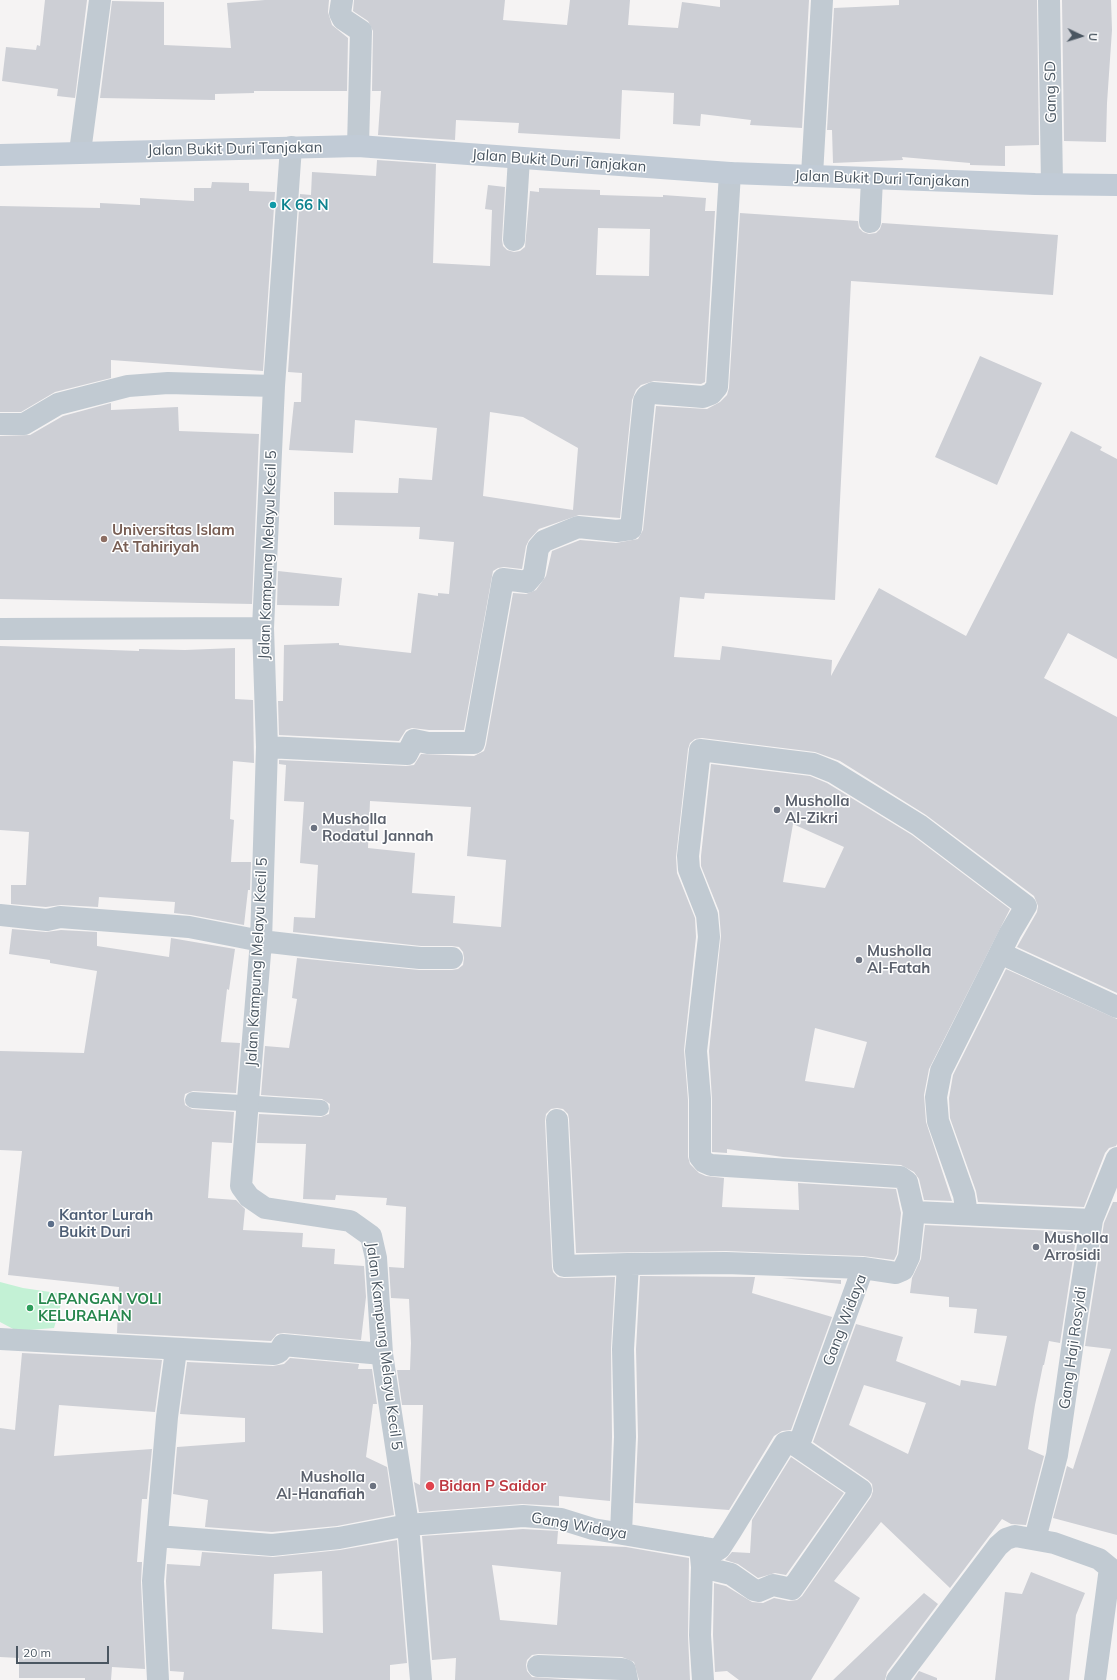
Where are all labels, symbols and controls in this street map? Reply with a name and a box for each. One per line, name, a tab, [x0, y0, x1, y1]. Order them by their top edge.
north arrow	[1061, 16, 1101, 56]
text: U	[1086, 32, 1100, 41]
street label: Gang SD	[1041, 61, 1061, 123]
street label: Jalan Bukit Duri Tanjakan	[147, 138, 323, 160]
street label: Jalan Bukit Duri Tanjakan	[471, 146, 647, 176]
street label: Jalan Bukit Duri Tanjakan	[794, 167, 970, 191]
place label: K 66 N	[281, 196, 329, 214]
marker: K 66 N	[268, 200, 278, 210]
street label: Jalan Kampung Melayu Kecil 5	[255, 450, 281, 660]
place label: Universitas Islam At Tahiriyah	[112, 521, 235, 556]
marker: Universitas Islam At Tahiriyah	[99, 534, 109, 544]
place label: Musholla Al-Zikri	[785, 792, 850, 827]
marker: Musholla Al-Zikri	[772, 805, 782, 815]
place label: Musholla Rodatul Jannah	[322, 810, 434, 845]
marker: Musholla Rodatul Jannah	[309, 823, 319, 833]
street label: Jalan Kampung Melayu Kecil 5	[243, 857, 271, 1067]
place label: Musholla Al-Fatah	[867, 942, 932, 977]
marker: Musholla Al-Fatah	[854, 955, 864, 965]
place label: Kantor Lurah Bukit Duri	[59, 1206, 153, 1241]
marker: Kantor Lurah Bukit Duri	[46, 1219, 56, 1229]
place label: Musholla Arrosidi	[1044, 1229, 1109, 1264]
street label: Jalan Kampung Melayu Kecil 5	[362, 1241, 406, 1451]
marker: Musholla Arrosidi	[1031, 1242, 1041, 1252]
street label: Gang Widaya	[819, 1272, 871, 1368]
street label: Gang Haji Rosyidi	[1055, 1286, 1091, 1410]
place label: LAPANGAN VOLI KELURAHAN	[38, 1290, 162, 1325]
marker: LAPANGAN VOLI KELURAHAN	[25, 1303, 35, 1313]
place label: Musholla Al-Hanafiah	[276, 1468, 365, 1503]
place label: Bidan P Saidor	[439, 1477, 546, 1495]
marker: Bidan P Saidor	[424, 1480, 436, 1492]
marker: Musholla Al-Hanafiah	[368, 1481, 378, 1491]
street label: Gang Widaya	[530, 1509, 628, 1543]
scale bar	[18, 1638, 111, 1664]
text: 20 m	[23, 1645, 51, 1660]

